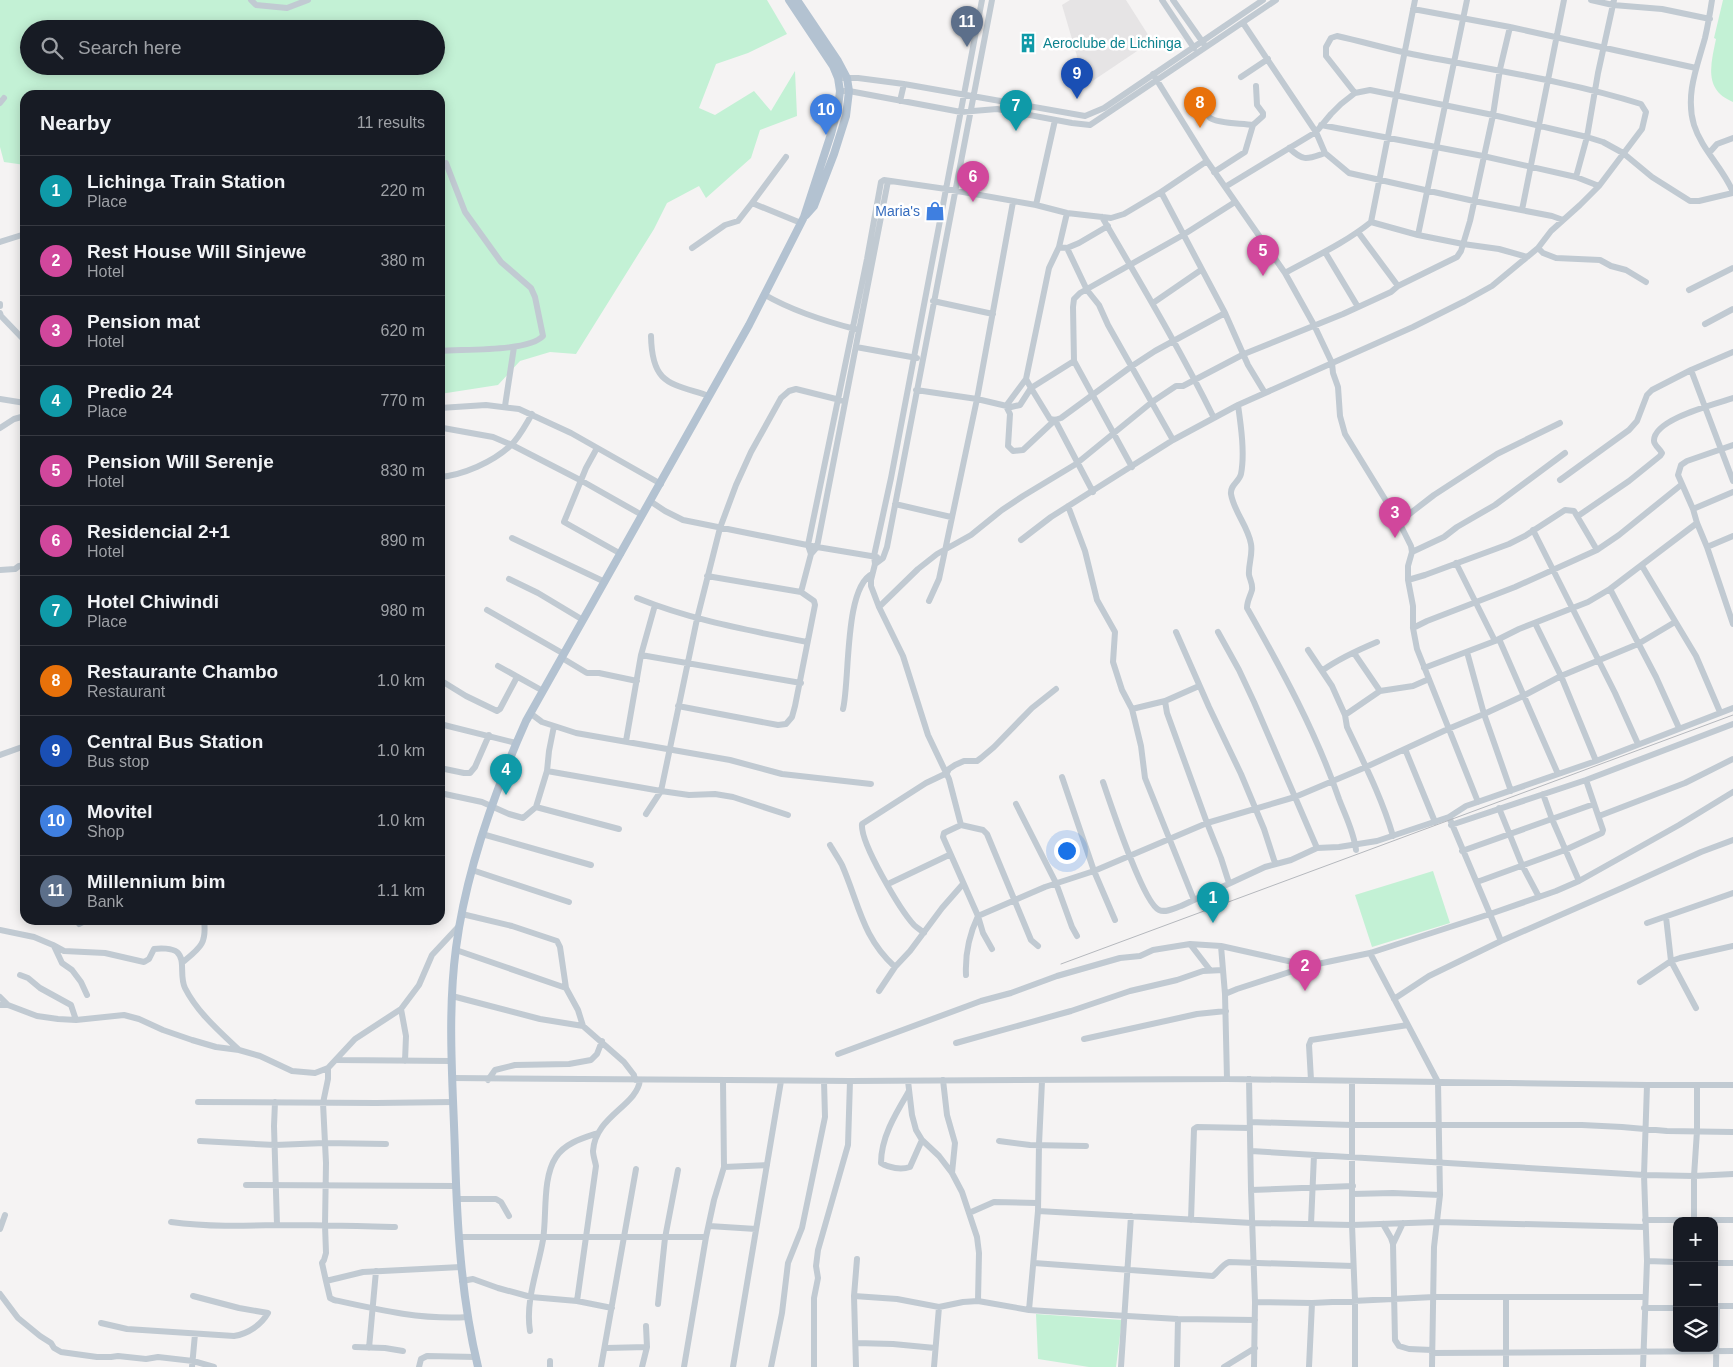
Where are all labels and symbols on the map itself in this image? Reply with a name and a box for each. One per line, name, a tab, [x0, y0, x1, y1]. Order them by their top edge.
pin: 11	[951, 6, 983, 47]
building icon: Aeroclube de Lichinga	[1017, 32, 1039, 54]
place label: Aeroclube de Lichinga	[1043, 35, 1182, 51]
pin: 9	[1061, 58, 1093, 99]
pin: 8	[1184, 87, 1216, 128]
pin: 7	[1000, 90, 1032, 131]
pin: 10	[810, 94, 842, 135]
pin: 6	[957, 161, 989, 202]
shop icon: Maria's	[924, 200, 946, 222]
place label: Maria's	[875, 203, 920, 219]
pin: 5	[1247, 235, 1279, 276]
pin: 3	[1379, 497, 1411, 538]
pin: 4	[490, 754, 522, 795]
your location	[1054, 838, 1080, 864]
pin: 1	[1197, 882, 1229, 923]
pin: 2	[1289, 950, 1321, 991]

